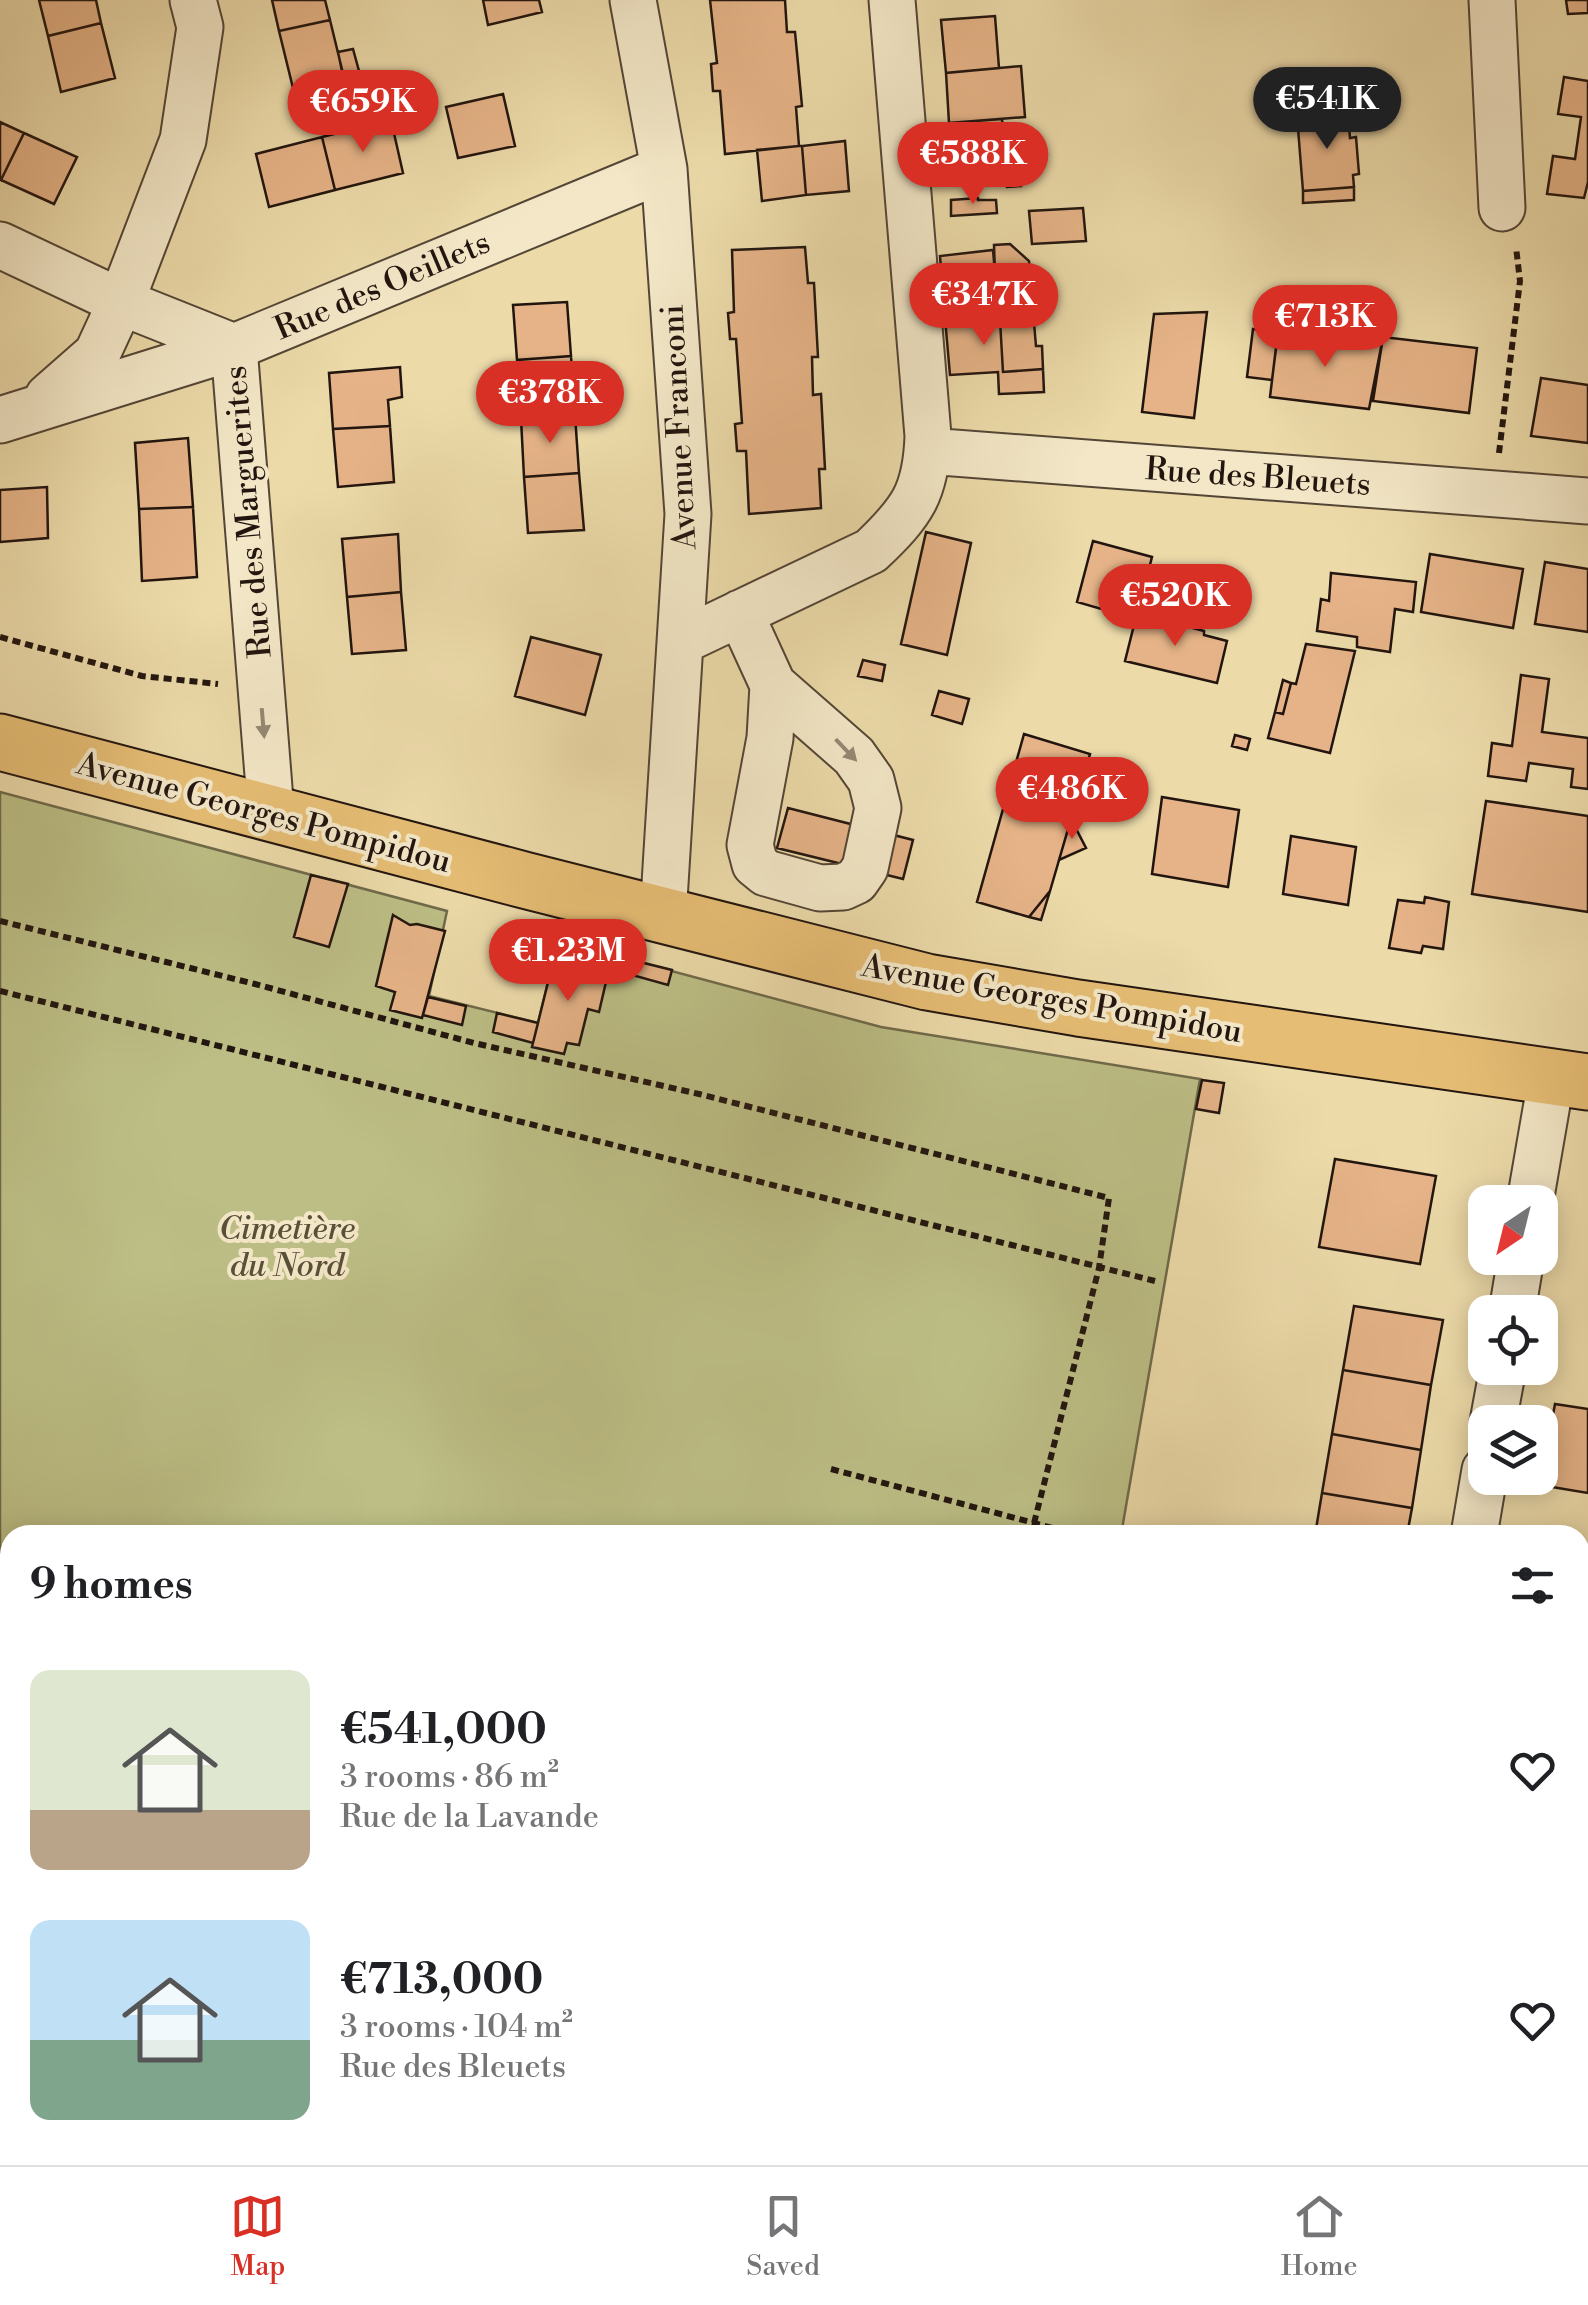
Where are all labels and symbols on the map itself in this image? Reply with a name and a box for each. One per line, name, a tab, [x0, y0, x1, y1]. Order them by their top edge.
pin: €541K	[1257, 67, 1397, 152]
pin: €659K	[293, 70, 433, 155]
pin: €588K	[903, 122, 1043, 207]
street label: Rue des Oeillets	[269, 223, 496, 349]
pin: €347K	[914, 263, 1054, 348]
pin: €713K	[1255, 285, 1395, 370]
street label: Avenue Franconi	[653, 303, 705, 552]
pin: €378K	[480, 361, 620, 446]
street label: Rue des Marguerites	[215, 364, 281, 660]
street label: Rue des Bleuets	[1144, 449, 1372, 505]
pin: €520K	[1105, 564, 1245, 649]
one-way arrow	[256, 708, 272, 740]
one-way arrow	[834, 737, 857, 761]
street label: Avenue Georges Pompidou	[71, 744, 455, 882]
pin: €486K	[1002, 757, 1142, 842]
pin: €1.23M	[487, 919, 649, 1004]
street label: Avenue Georges Pompidou	[858, 946, 1245, 1052]
north arrow	[1468, 1185, 1558, 1275]
park label: Cimetière du Nord	[219, 1209, 355, 1286]

